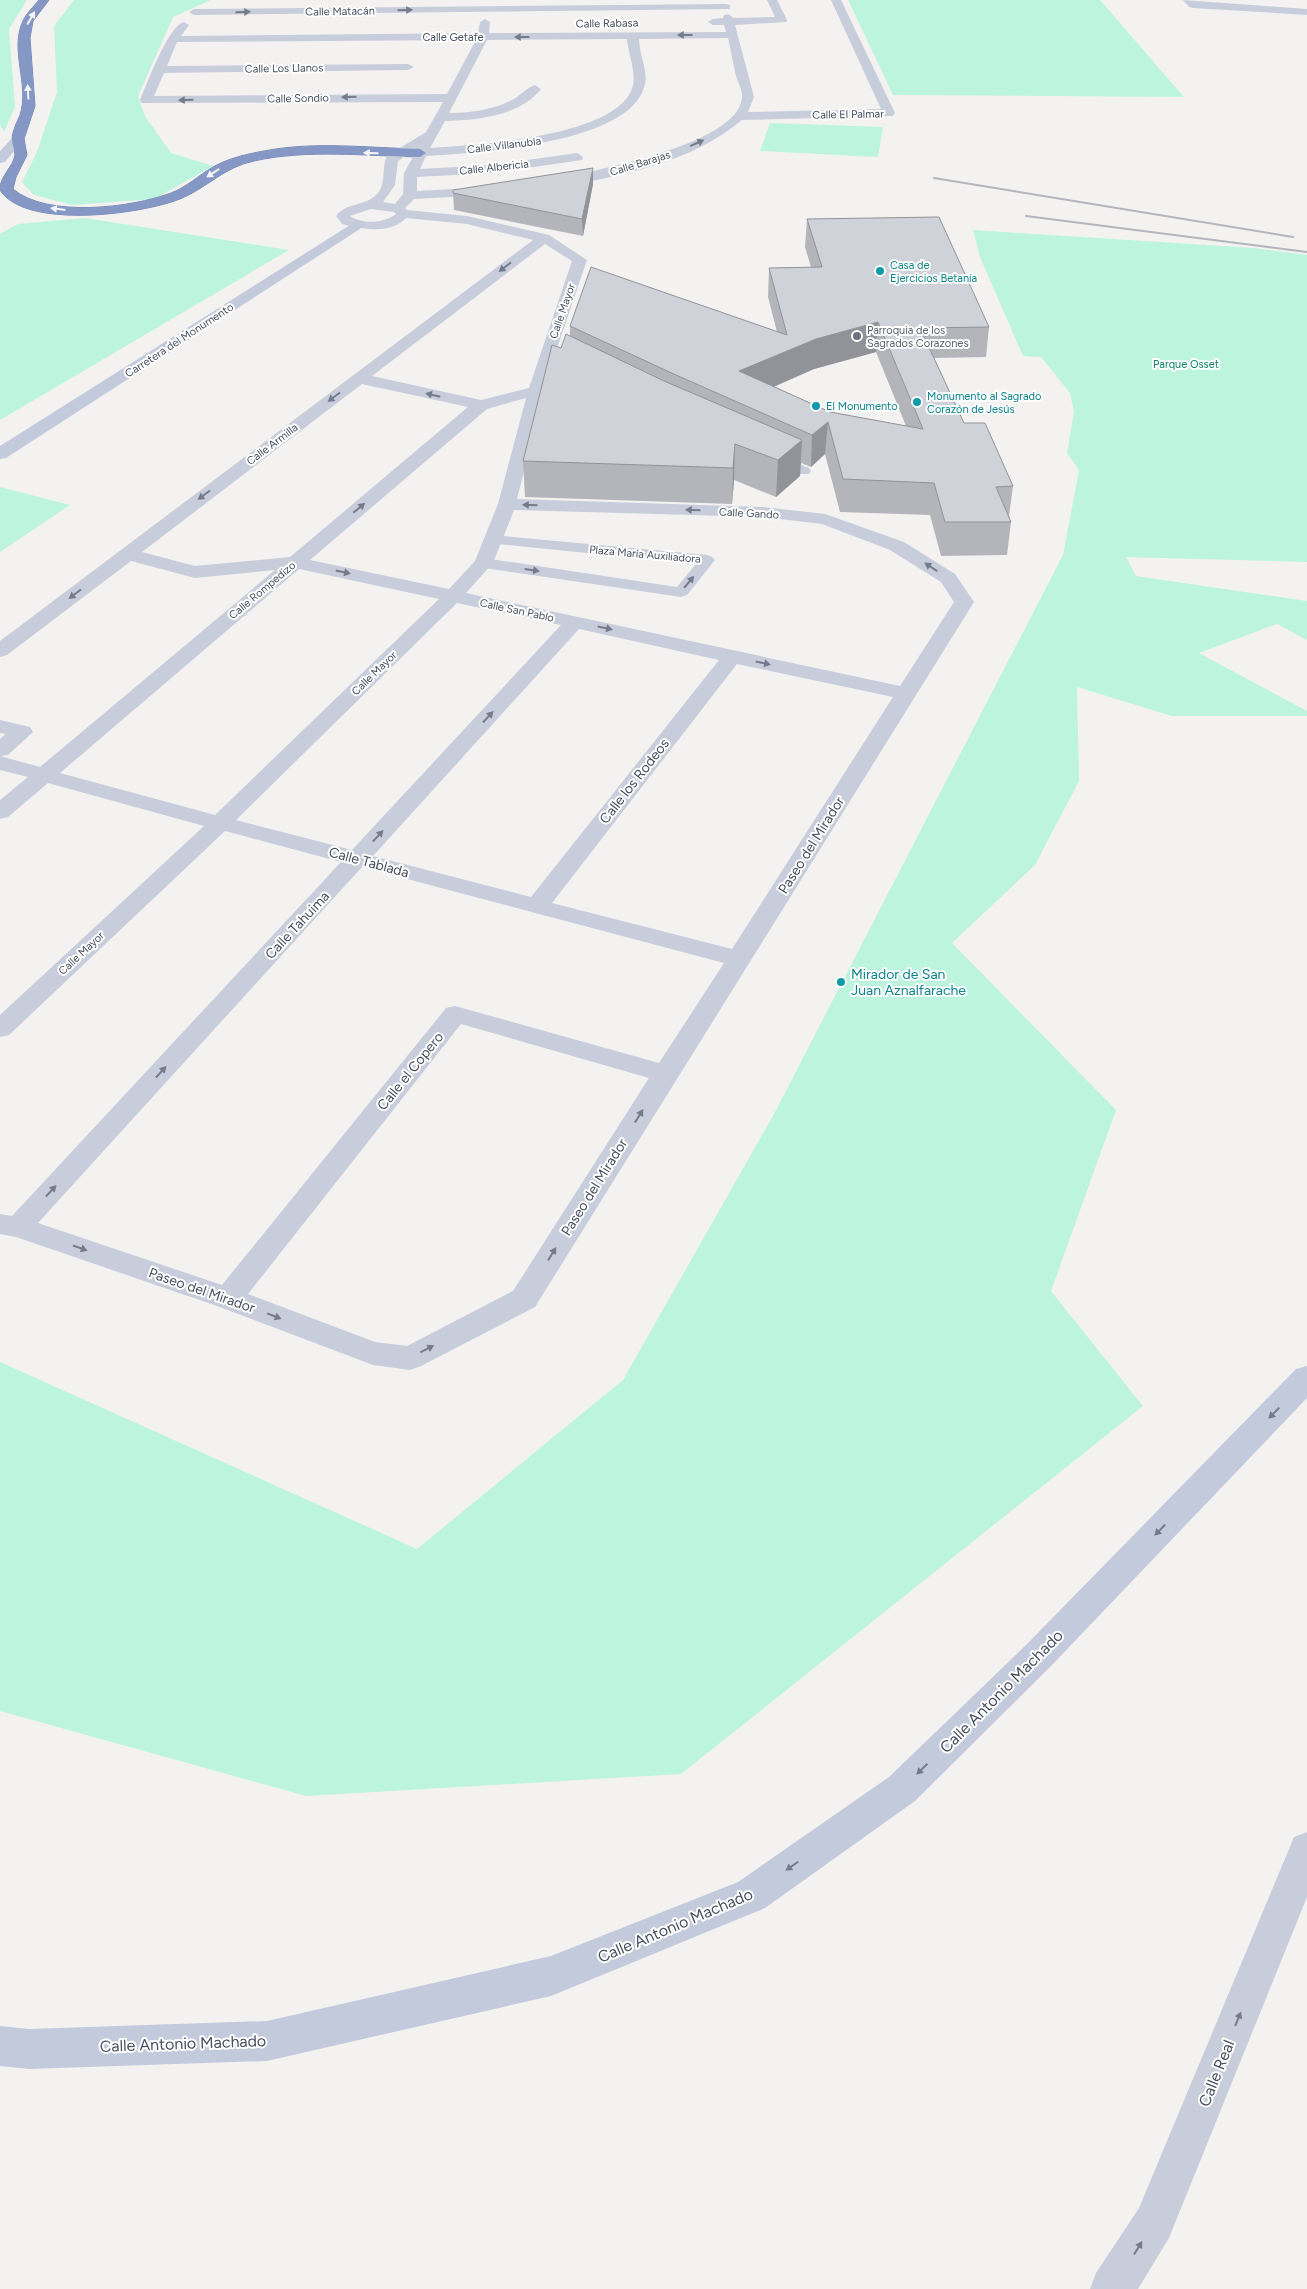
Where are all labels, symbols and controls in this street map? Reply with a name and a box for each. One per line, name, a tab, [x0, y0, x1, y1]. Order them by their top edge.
street label: Calle Matacán	[305, 4, 375, 19]
one-way arrow	[397, 6, 413, 14]
one-way arrow	[235, 8, 251, 16]
one-way arrow	[27, 11, 36, 24]
street label: Calle Rabasa	[576, 16, 638, 31]
street label: Calle Getafe	[422, 31, 484, 44]
one-way arrow	[676, 31, 692, 39]
one-way arrow	[514, 33, 530, 41]
street label: Calle Los Llanos	[245, 61, 323, 76]
one-way arrow	[24, 84, 32, 100]
street label: Calle Sondio	[267, 91, 329, 106]
one-way arrow	[340, 94, 356, 102]
one-way arrow	[178, 96, 194, 104]
street label: Calle El Palmar	[812, 107, 884, 122]
street label: Calle Villanubla	[466, 135, 542, 156]
one-way arrow	[690, 139, 704, 147]
one-way arrow	[363, 148, 379, 156]
street label: Calle Barajas	[608, 148, 672, 179]
street label: Calle Albericia	[459, 157, 529, 178]
one-way arrow	[206, 168, 219, 178]
one-way arrow	[50, 205, 66, 213]
place label: Casa de Ejercicios Betanía	[890, 259, 977, 285]
one-way arrow	[498, 262, 512, 272]
marker: Casa de Ejercicios Betanía	[874, 265, 886, 277]
street label: Calle Mayor	[547, 282, 578, 341]
street label: Carretera del Monumento	[123, 300, 236, 380]
place label: Parroquia de los Sagrados Corazones	[867, 324, 969, 350]
marker: Parroquia de los Sagrados Corazones	[851, 330, 863, 342]
park label: Parque Osset	[1153, 358, 1219, 371]
one-way arrow	[425, 390, 441, 398]
place label: Monumento al Sagrado Corazón de Jesús	[927, 390, 1041, 416]
one-way arrow	[327, 392, 341, 402]
marker: Monumento al Sagrado Corazón de Jesús	[911, 396, 923, 408]
marker: El Monumento	[810, 400, 822, 412]
place label: El Monumento	[826, 400, 898, 413]
street label: Calle Armilla	[244, 421, 300, 468]
one-way arrow	[198, 490, 211, 501]
one-way arrow	[522, 501, 538, 509]
one-way arrow	[353, 502, 365, 514]
street label: Calle Gando	[719, 505, 779, 522]
one-way arrow	[684, 506, 700, 514]
street label: Plaza María Auxiliadora	[589, 543, 701, 566]
street label: Calle Rompedizo	[226, 559, 298, 622]
one-way arrow	[924, 563, 938, 572]
one-way arrow	[524, 566, 540, 574]
one-way arrow	[336, 568, 351, 576]
one-way arrow	[683, 576, 694, 589]
one-way arrow	[69, 588, 82, 599]
street label: Calle San Pablo	[479, 596, 555, 625]
one-way arrow	[597, 625, 613, 633]
street label: Calle Mayor	[349, 648, 400, 698]
one-way arrow	[756, 659, 771, 667]
one-way arrow	[482, 711, 494, 723]
street label: Calle los Rodeos	[596, 735, 673, 827]
street label: Paseo del Mirador	[775, 793, 848, 897]
one-way arrow	[372, 831, 384, 843]
street label: Calle Tablada	[327, 844, 411, 881]
street label: Calle Tahuima	[262, 888, 333, 963]
street label: Calle Mayor	[56, 929, 107, 978]
place label: Mirador de San Juan Aznalfarache	[851, 966, 966, 999]
marker: Mirador de San Juan Aznalfarache	[835, 976, 847, 988]
street label: Calle el Copero	[374, 1029, 447, 1114]
one-way arrow	[156, 1065, 167, 1078]
one-way arrow	[634, 1110, 644, 1123]
street label: Paseo del Mirador	[558, 1135, 631, 1239]
one-way arrow	[45, 1186, 57, 1198]
one-way arrow	[73, 1244, 88, 1252]
one-way arrow	[548, 1247, 557, 1260]
street label: Paseo del Mirador	[146, 1264, 257, 1317]
one-way arrow	[267, 1312, 282, 1320]
one-way arrow	[420, 1345, 434, 1353]
one-way arrow	[1268, 1407, 1280, 1419]
one-way arrow	[1154, 1524, 1166, 1536]
street label: Calle Antonio Machado	[936, 1626, 1067, 1757]
one-way arrow	[916, 1763, 928, 1775]
one-way arrow	[785, 1861, 799, 1871]
street label: Calle Antonio Machado	[595, 1884, 756, 1967]
one-way arrow	[1234, 2012, 1242, 2026]
street label: Calle Antonio Machado	[100, 2031, 267, 2056]
street label: Calle Real	[1195, 2037, 1238, 2109]
one-way arrow	[1133, 2241, 1143, 2254]

